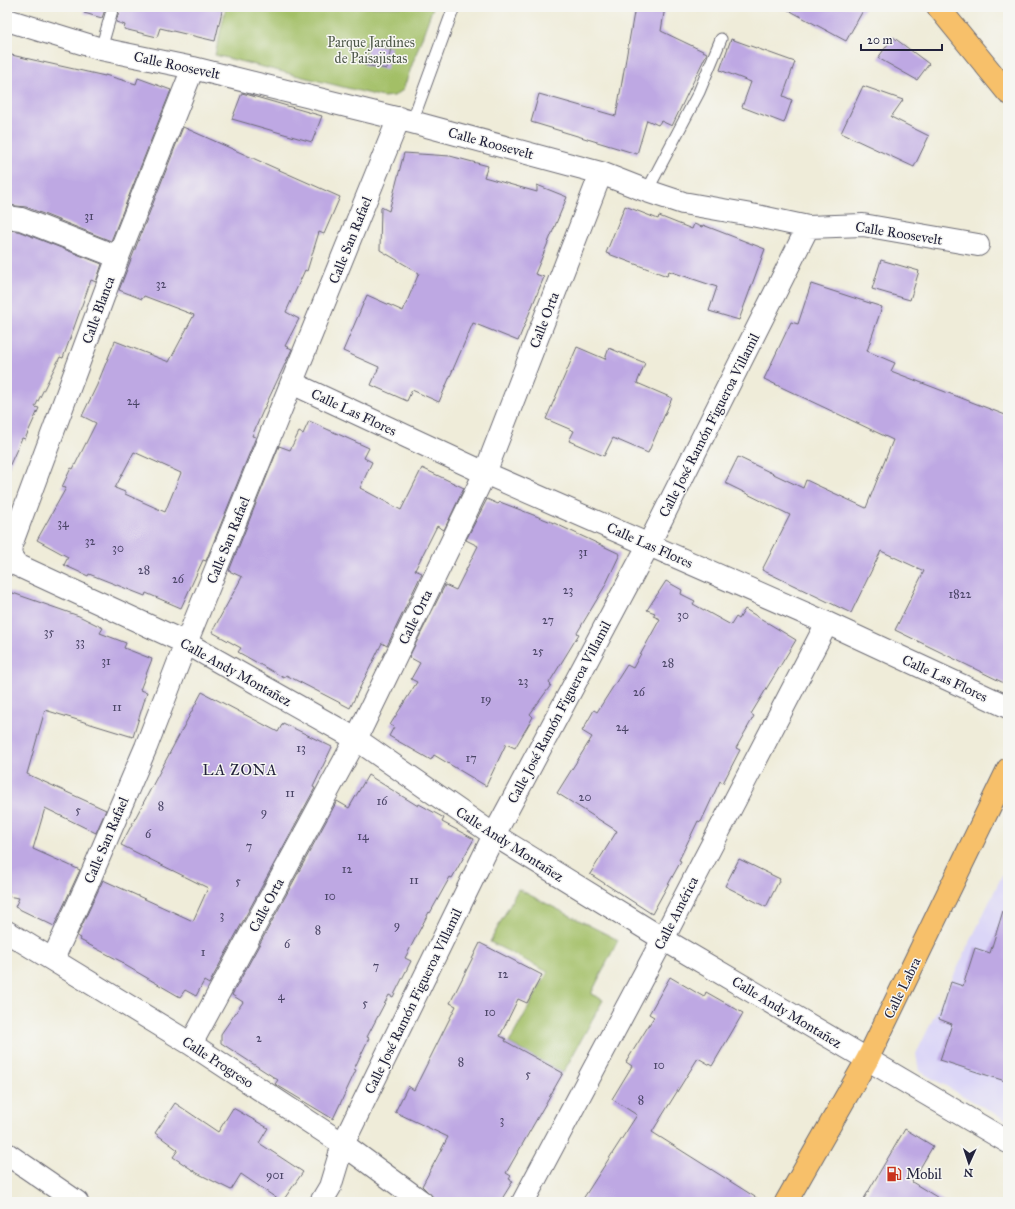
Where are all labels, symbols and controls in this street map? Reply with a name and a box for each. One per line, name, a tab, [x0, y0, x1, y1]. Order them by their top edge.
scale bar	[861, 26, 942, 52]
text: 20 m	[867, 33, 893, 47]
park label: Parque Jardines de Paisajistas	[327, 34, 415, 67]
street label: Calle Roosevelt	[132, 48, 222, 83]
street label: Calle Roosevelt	[446, 124, 536, 163]
street label: Calle San Rafael	[325, 194, 376, 286]
house number: 31	[84, 209, 94, 223]
street label: Calle Roosevelt	[854, 218, 944, 249]
street label: Calle Blanca	[78, 274, 118, 346]
house number: 32	[156, 277, 166, 291]
street label: Calle Orta	[526, 290, 563, 351]
street label: Calle José Ramón Figueroa Villamil	[656, 330, 764, 521]
street label: Calle Las Flores	[308, 385, 399, 440]
house number: 24	[127, 394, 140, 408]
street label: Calle San Rafael	[203, 494, 254, 586]
house number: 34	[57, 516, 69, 530]
street label: Calle Las Flores	[604, 519, 695, 572]
house number: 32	[85, 534, 95, 548]
house number: 30	[112, 541, 124, 555]
house number: 31	[578, 545, 588, 559]
house number: 28	[138, 563, 150, 577]
house number: 26	[172, 572, 185, 586]
house number: 23	[563, 583, 574, 597]
street label: Calle Orta	[395, 587, 436, 647]
house number: 1822	[949, 587, 972, 601]
house number: 30	[677, 608, 689, 622]
house number: 27	[542, 613, 554, 627]
street label: Calle José Ramón Figueroa Villamil	[504, 618, 616, 807]
house number: 35	[44, 625, 55, 639]
house number: 33	[75, 635, 85, 649]
street label: Calle Andy Montañez	[177, 635, 295, 710]
house number: 25	[532, 644, 544, 658]
street label: Calle Las Flores	[899, 651, 990, 706]
house number: 31	[101, 654, 111, 668]
house number: 28	[662, 656, 674, 670]
house number: 23	[518, 674, 529, 688]
house number: 26	[633, 685, 646, 699]
house number: 19	[480, 692, 492, 706]
house number: 11	[112, 700, 122, 714]
house number: 24	[616, 720, 629, 734]
house number: 13	[296, 741, 306, 755]
house number: 17	[465, 751, 477, 765]
district label: LA ZONA	[202, 761, 278, 779]
house number: 11	[285, 786, 295, 800]
house number: 20	[579, 790, 591, 804]
street label: Calle San Rafael	[81, 794, 132, 886]
house number: 16	[377, 794, 388, 808]
house number: 8	[158, 799, 164, 813]
house number: 5	[75, 803, 81, 817]
street label: Calle Andy Montañez	[453, 803, 567, 886]
house number: 9	[261, 805, 267, 819]
house number: 6	[145, 827, 152, 841]
house number: 14	[357, 829, 369, 843]
house number: 7	[246, 839, 252, 853]
house number: 12	[342, 862, 352, 876]
house number: 11	[409, 873, 419, 887]
house number: 5	[235, 874, 241, 888]
street label: Calle América	[651, 874, 702, 953]
street label: Calle Orta	[245, 875, 288, 935]
house number: 10	[324, 889, 336, 903]
street label: Calle José Ramón Figueroa Villamil	[361, 906, 467, 1097]
house number: 3	[220, 908, 225, 922]
house number: 9	[394, 918, 400, 932]
house number: 8	[315, 923, 321, 937]
house number: 6	[284, 937, 291, 951]
house number: 1	[201, 945, 206, 959]
street label: Calle Labra	[880, 955, 925, 1022]
house number: 7	[373, 959, 379, 973]
house number: 12	[498, 967, 508, 981]
street label: Calle Andy Montañez	[729, 973, 845, 1052]
house number: 4	[278, 989, 285, 1003]
house number: 5	[362, 996, 368, 1010]
house number: 10	[484, 1005, 496, 1019]
house number: 2	[256, 1031, 262, 1045]
street label: Calle Progreso	[179, 1033, 257, 1092]
house number: 8	[458, 1055, 464, 1069]
house number: 10	[653, 1058, 665, 1072]
house number: 5	[525, 1067, 531, 1081]
house number: 8	[638, 1093, 644, 1107]
house number: 3	[500, 1113, 505, 1127]
north arrow	[949, 1143, 989, 1183]
fuel station icon: Mobil	[885, 1165, 903, 1183]
place label: Mobil	[906, 1166, 942, 1183]
text: N	[963, 1166, 974, 1179]
house number: 901	[266, 1168, 284, 1182]

